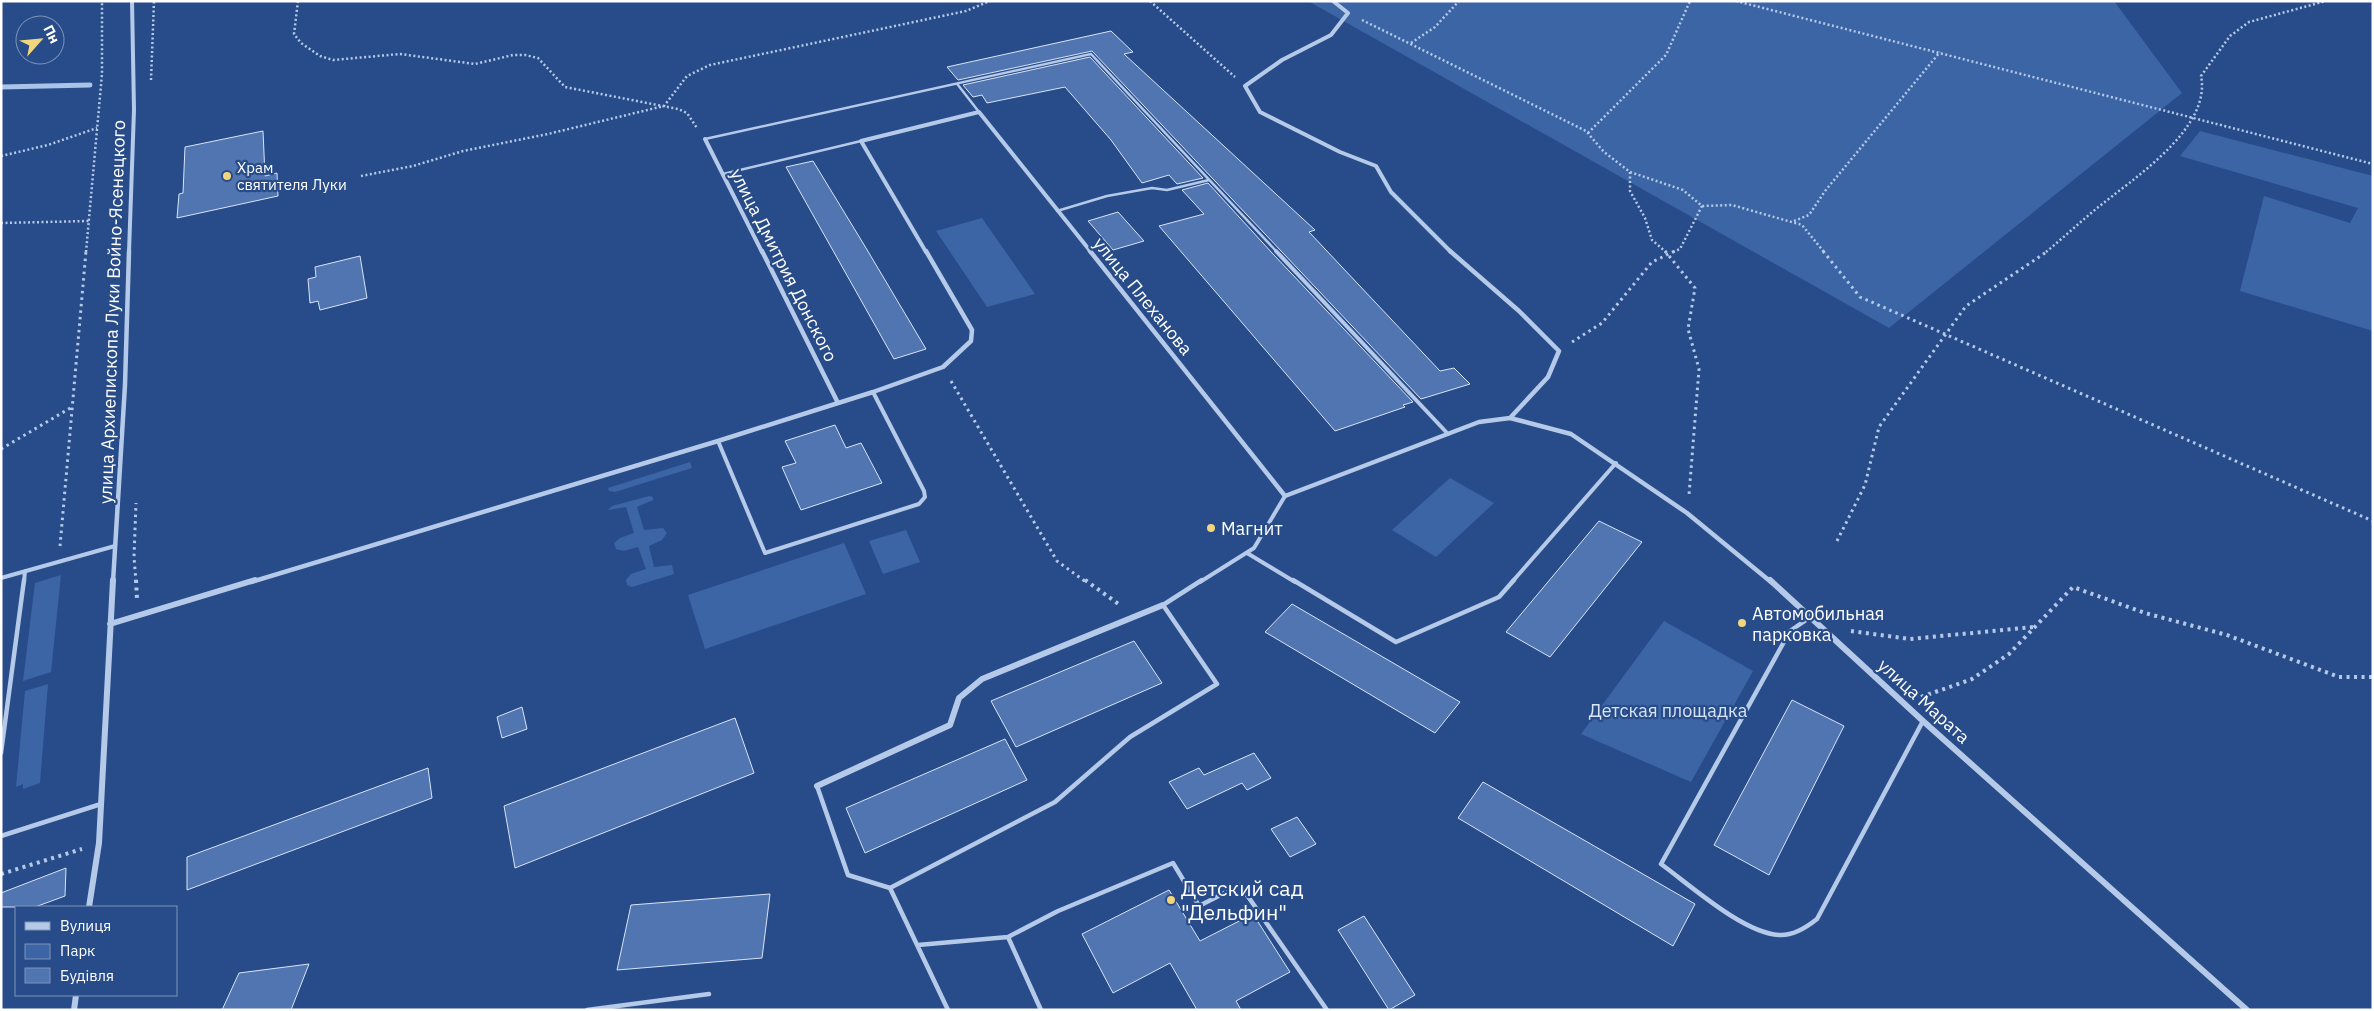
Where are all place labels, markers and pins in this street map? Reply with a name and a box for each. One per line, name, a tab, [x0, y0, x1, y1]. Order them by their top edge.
place label: Храм святителя Луки	[237, 158, 347, 194]
marker: Храм святителя Луки	[221, 170, 233, 182]
place label: Магнит	[1221, 517, 1283, 540]
marker: Магнит	[1205, 522, 1217, 534]
place label: Автомобильная парковка	[1752, 602, 1885, 646]
marker: Автомобильная парковка	[1736, 617, 1748, 629]
place label: Детский сад "Дельфин"	[1181, 874, 1304, 926]
marker: Детский сад "Дельфин"	[1165, 894, 1177, 906]

